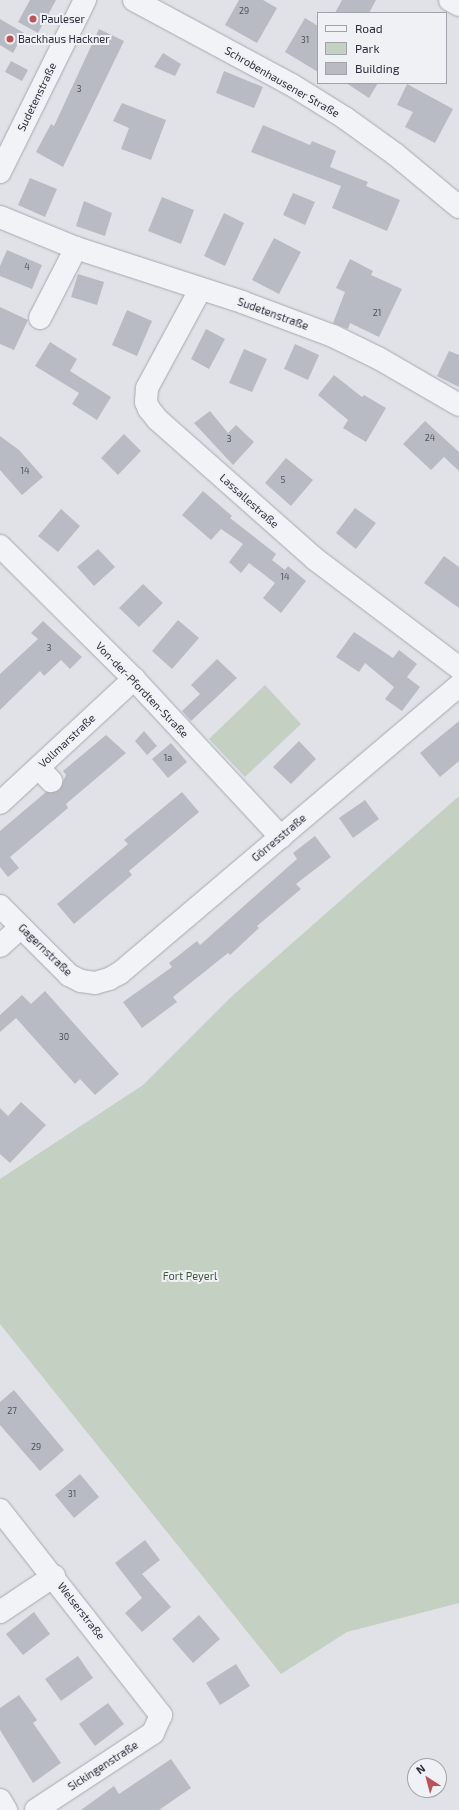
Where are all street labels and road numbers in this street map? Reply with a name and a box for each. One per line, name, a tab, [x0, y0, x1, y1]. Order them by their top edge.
street label: Schrobenhausener Straße	[222, 44, 342, 120]
street label: Sudetenstraße	[15, 61, 59, 133]
street label: Sudetenstraße	[236, 295, 310, 333]
street label: Lassallestraße	[217, 471, 281, 531]
street label: Von-der-Pfordten-Straße	[93, 639, 191, 741]
street label: Vollmarstraße	[36, 711, 98, 771]
street label: Görresstraße	[249, 811, 309, 865]
street label: Gagernstraße	[15, 921, 75, 979]
street label: Welserstraße	[55, 1580, 107, 1642]
street label: Sickingenstraße	[65, 1738, 141, 1794]

